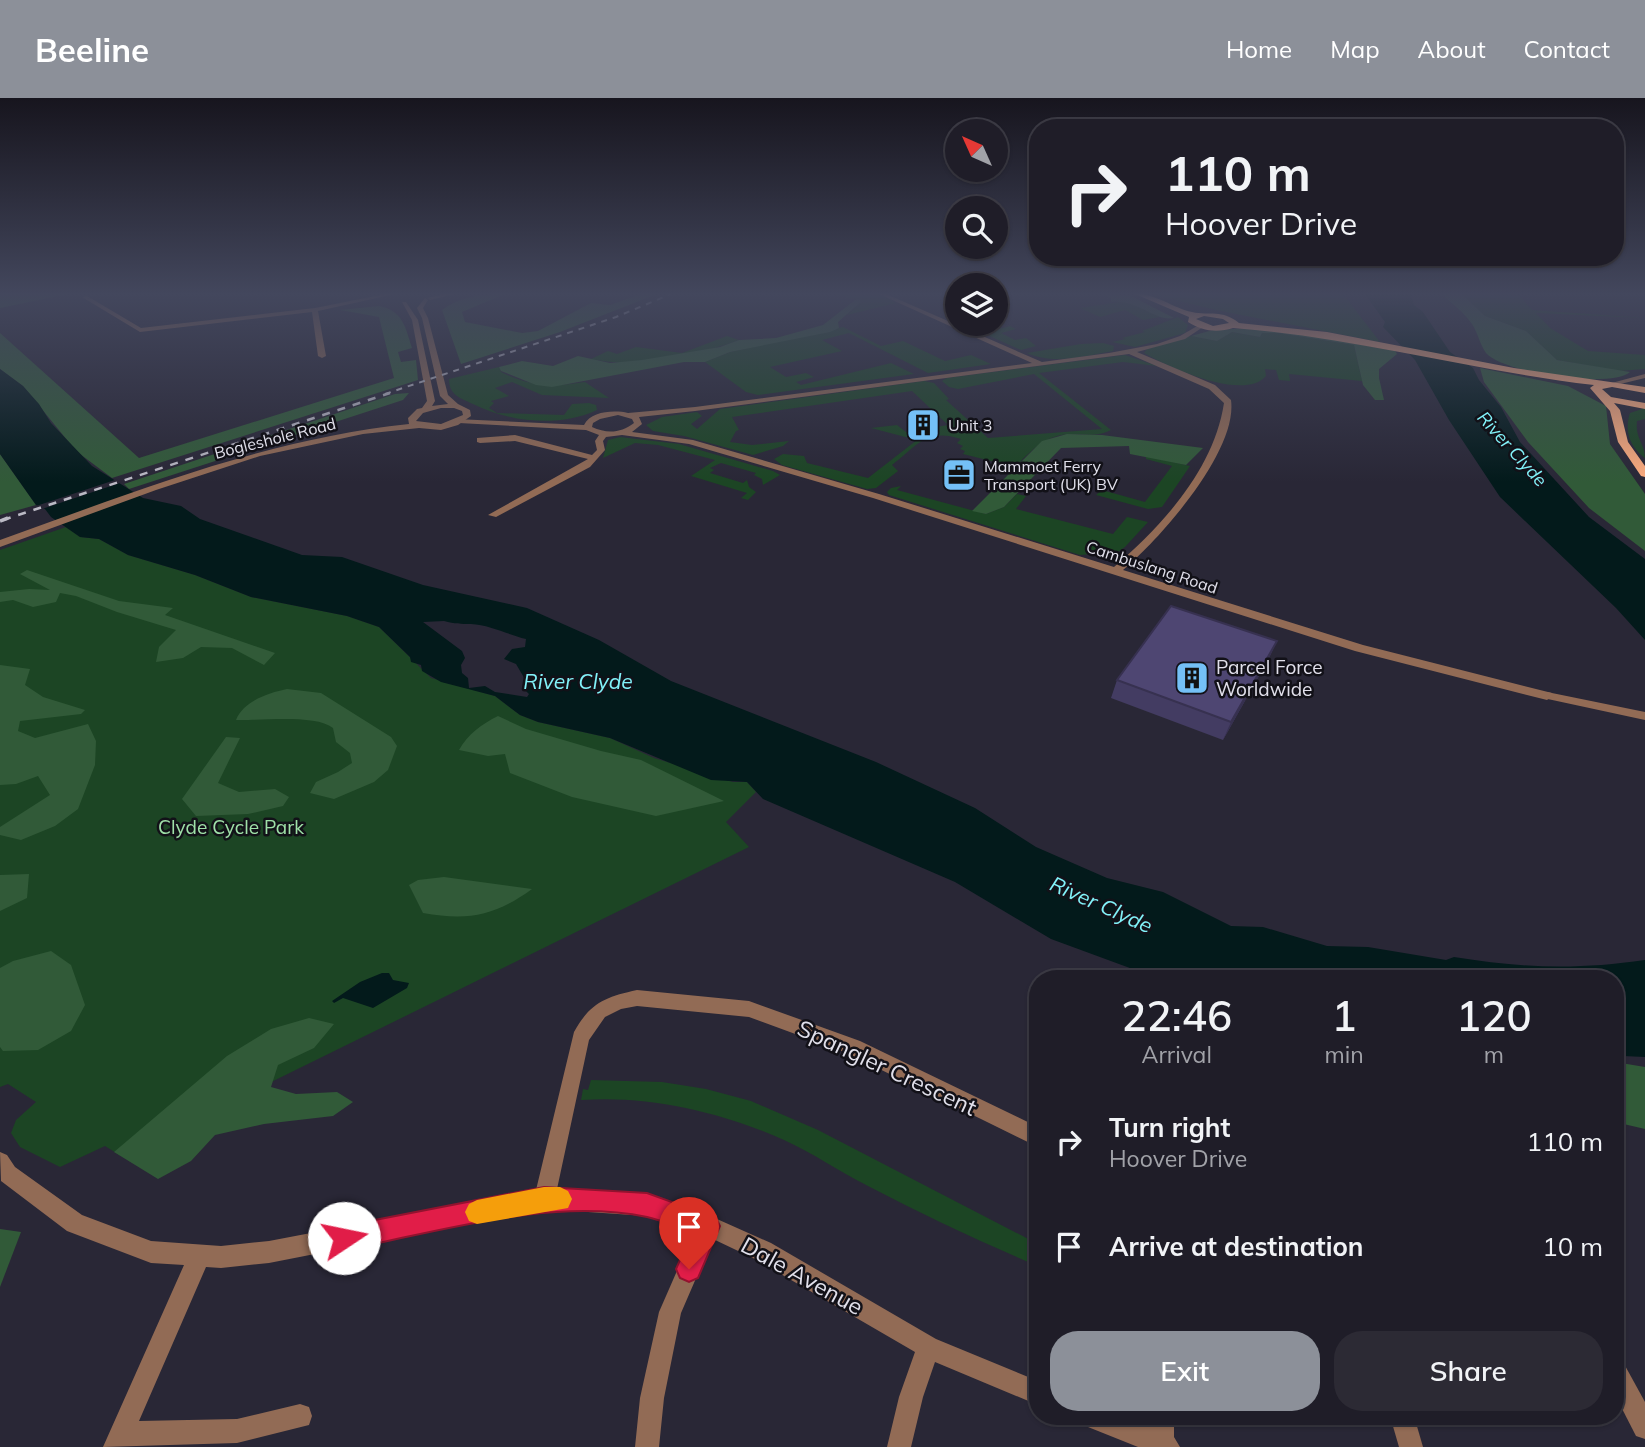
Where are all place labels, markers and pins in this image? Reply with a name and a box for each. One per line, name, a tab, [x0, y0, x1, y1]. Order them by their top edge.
building icon: Unit 3	[904, 406, 942, 444]
place label: Unit 3	[948, 415, 992, 435]
office icon: Mammoet Ferry Transport (UK) BV	[940, 456, 978, 494]
place label: Mammoet Ferry Transport (UK) BV	[984, 456, 1119, 494]
place label: Parcel Force Worldwide	[1216, 655, 1323, 701]
building icon: Parcel Force Worldwide	[1173, 659, 1211, 697]
pin	[659, 1197, 719, 1269]

